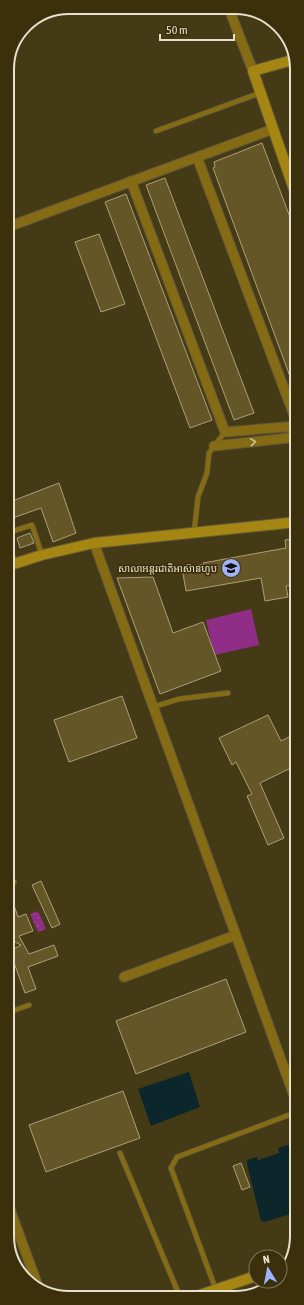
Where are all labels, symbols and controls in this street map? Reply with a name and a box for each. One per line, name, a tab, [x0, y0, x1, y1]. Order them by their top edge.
scale bar	[160, 16, 234, 42]
text: 50 m	[166, 23, 188, 37]
one-way arrow	[250, 438, 256, 447]
school or university icon: សាលាអន្ដរជាតិអាស៊ានហូប	[220, 557, 242, 579]
place label: សាលាអន្ដរជាតិអាស៊ានហូប	[118, 563, 217, 575]
north arrow	[248, 1249, 288, 1289]
text: N	[262, 1253, 271, 1266]

